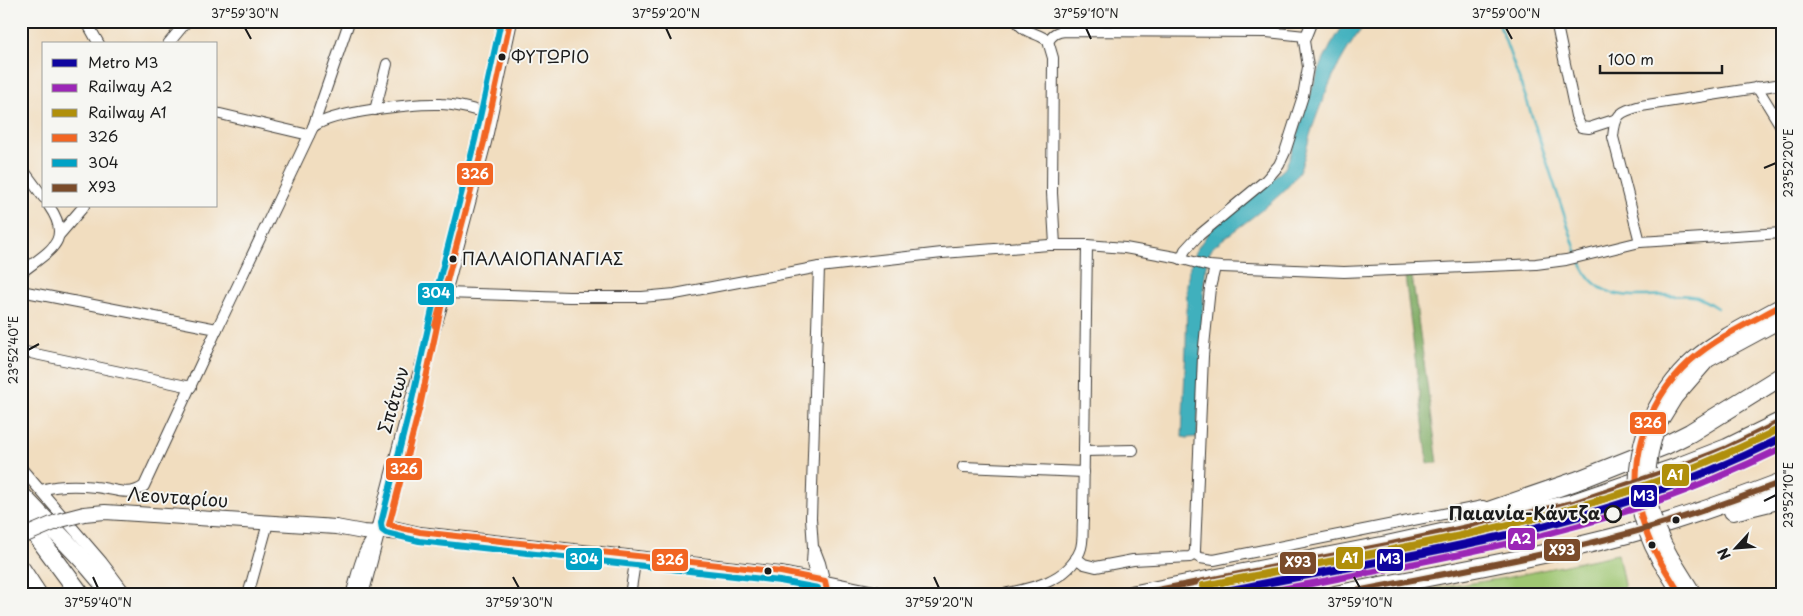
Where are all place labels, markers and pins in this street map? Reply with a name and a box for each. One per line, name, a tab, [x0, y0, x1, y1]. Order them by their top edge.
place label: ΦΥΤΩΡΙΟ	[511, 43, 589, 69]
marker: ΦΥΤΩΡΙΟ	[497, 52, 507, 62]
place label: ΠΑΛΑΙΟΠΑΝΑΓΙΑΣ	[462, 245, 623, 271]
marker: ΠΑΛΑΙΟΠΑΝΑΓΙΑΣ	[448, 254, 458, 264]
place label: Παιανία-Κάντζα	[1449, 499, 1601, 526]
marker: Παιανία-Κάντζα	[1604, 505, 1622, 523]
unlabelled marker	[1671, 515, 1681, 525]
unlabelled marker	[1647, 540, 1657, 550]
unlabelled marker	[763, 566, 773, 576]

